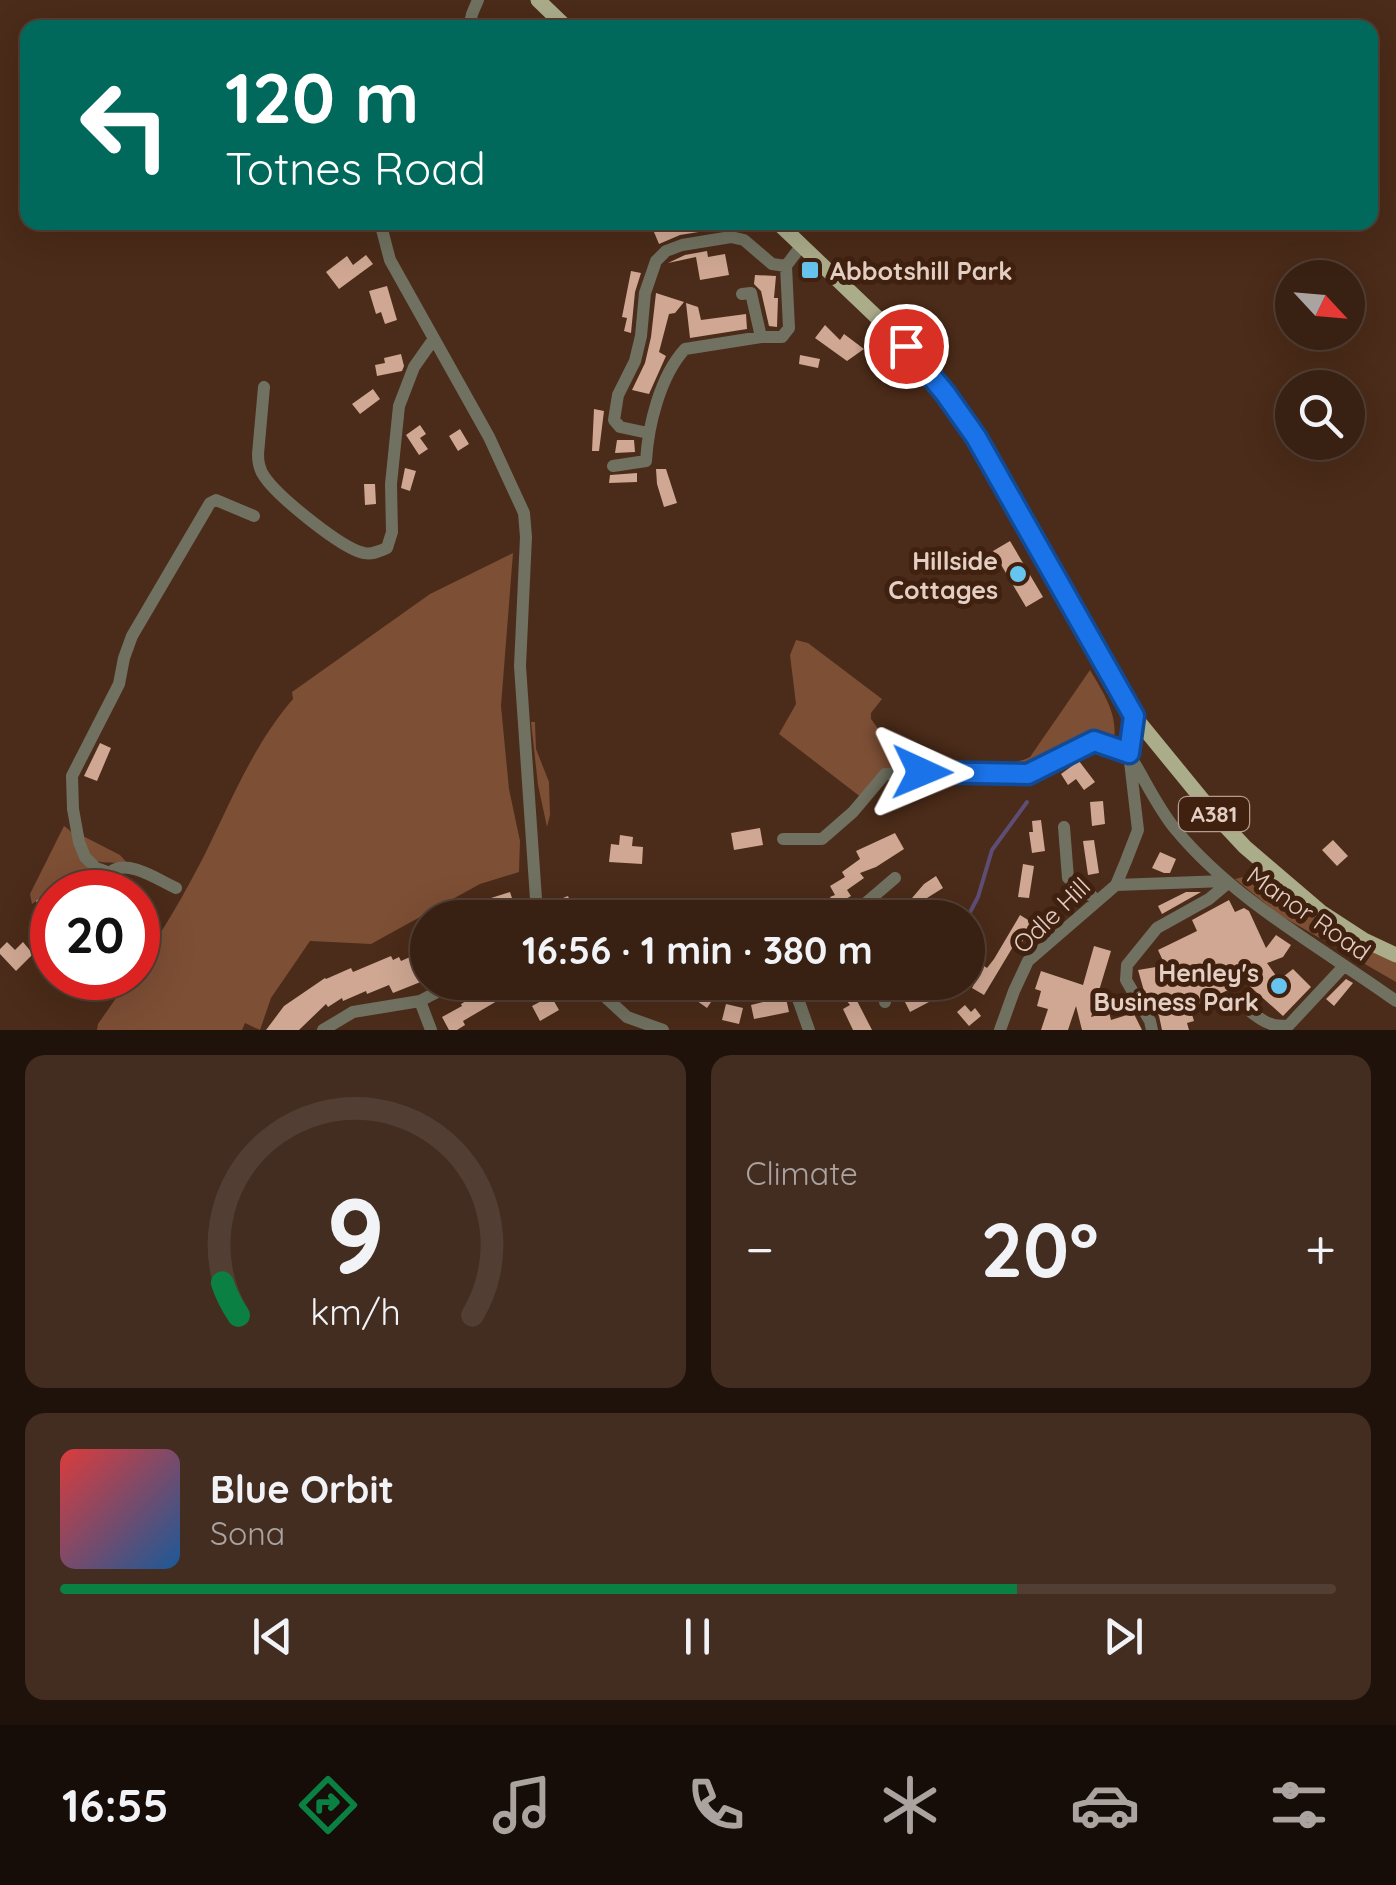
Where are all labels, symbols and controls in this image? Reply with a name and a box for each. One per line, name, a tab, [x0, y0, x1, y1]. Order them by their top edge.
text: 120 m	[225, 53, 419, 141]
icon: left	[60, 60, 190, 190]
text: Totnes Road	[225, 140, 486, 196]
place label: Abbotshill Park	[830, 255, 1013, 286]
marker: Abbotshill Park	[799, 259, 821, 281]
north arrow	[1275, 260, 1365, 350]
map controls	[1275, 260, 1365, 460]
pin	[864, 304, 949, 389]
icon: arrive	[879, 319, 934, 374]
button: search	[1275, 370, 1365, 460]
place label: Hillside Cottages	[888, 545, 998, 605]
marker: Hillside Cottages	[1007, 563, 1029, 585]
position arrow	[870, 720, 974, 824]
road number: A381	[1179, 797, 1249, 831]
street label: Manor Road	[1241, 859, 1377, 967]
speed limit sign: 20	[30, 870, 160, 1000]
street label: Odle Hill	[1006, 871, 1096, 959]
text: 16:56 · 1 min · 380 m	[522, 926, 873, 974]
place label: Henley's Business Park	[1094, 957, 1259, 1017]
marker: Henley's Business Park	[1268, 975, 1290, 997]
text: Climate	[746, 1153, 858, 1193]
text: 9	[326, 1169, 385, 1299]
text: 20°	[980, 1202, 1099, 1296]
text: −	[746, 1214, 774, 1283]
text: +	[1305, 1214, 1336, 1283]
text: km/h	[310, 1289, 401, 1334]
text: Blue Orbit	[210, 1465, 394, 1513]
text: Sona	[210, 1513, 285, 1553]
icon: previous	[245, 1609, 300, 1664]
icon: pause	[670, 1609, 725, 1664]
icon: next	[1096, 1609, 1151, 1664]
icon: directions	[293, 1770, 363, 1840]
icon: music	[487, 1770, 557, 1840]
icon: phone	[681, 1770, 751, 1840]
icon: climate	[875, 1770, 945, 1840]
icon: car	[1070, 1770, 1140, 1840]
icon: filters	[1264, 1770, 1334, 1840]
text: 16:55	[62, 1777, 169, 1833]

